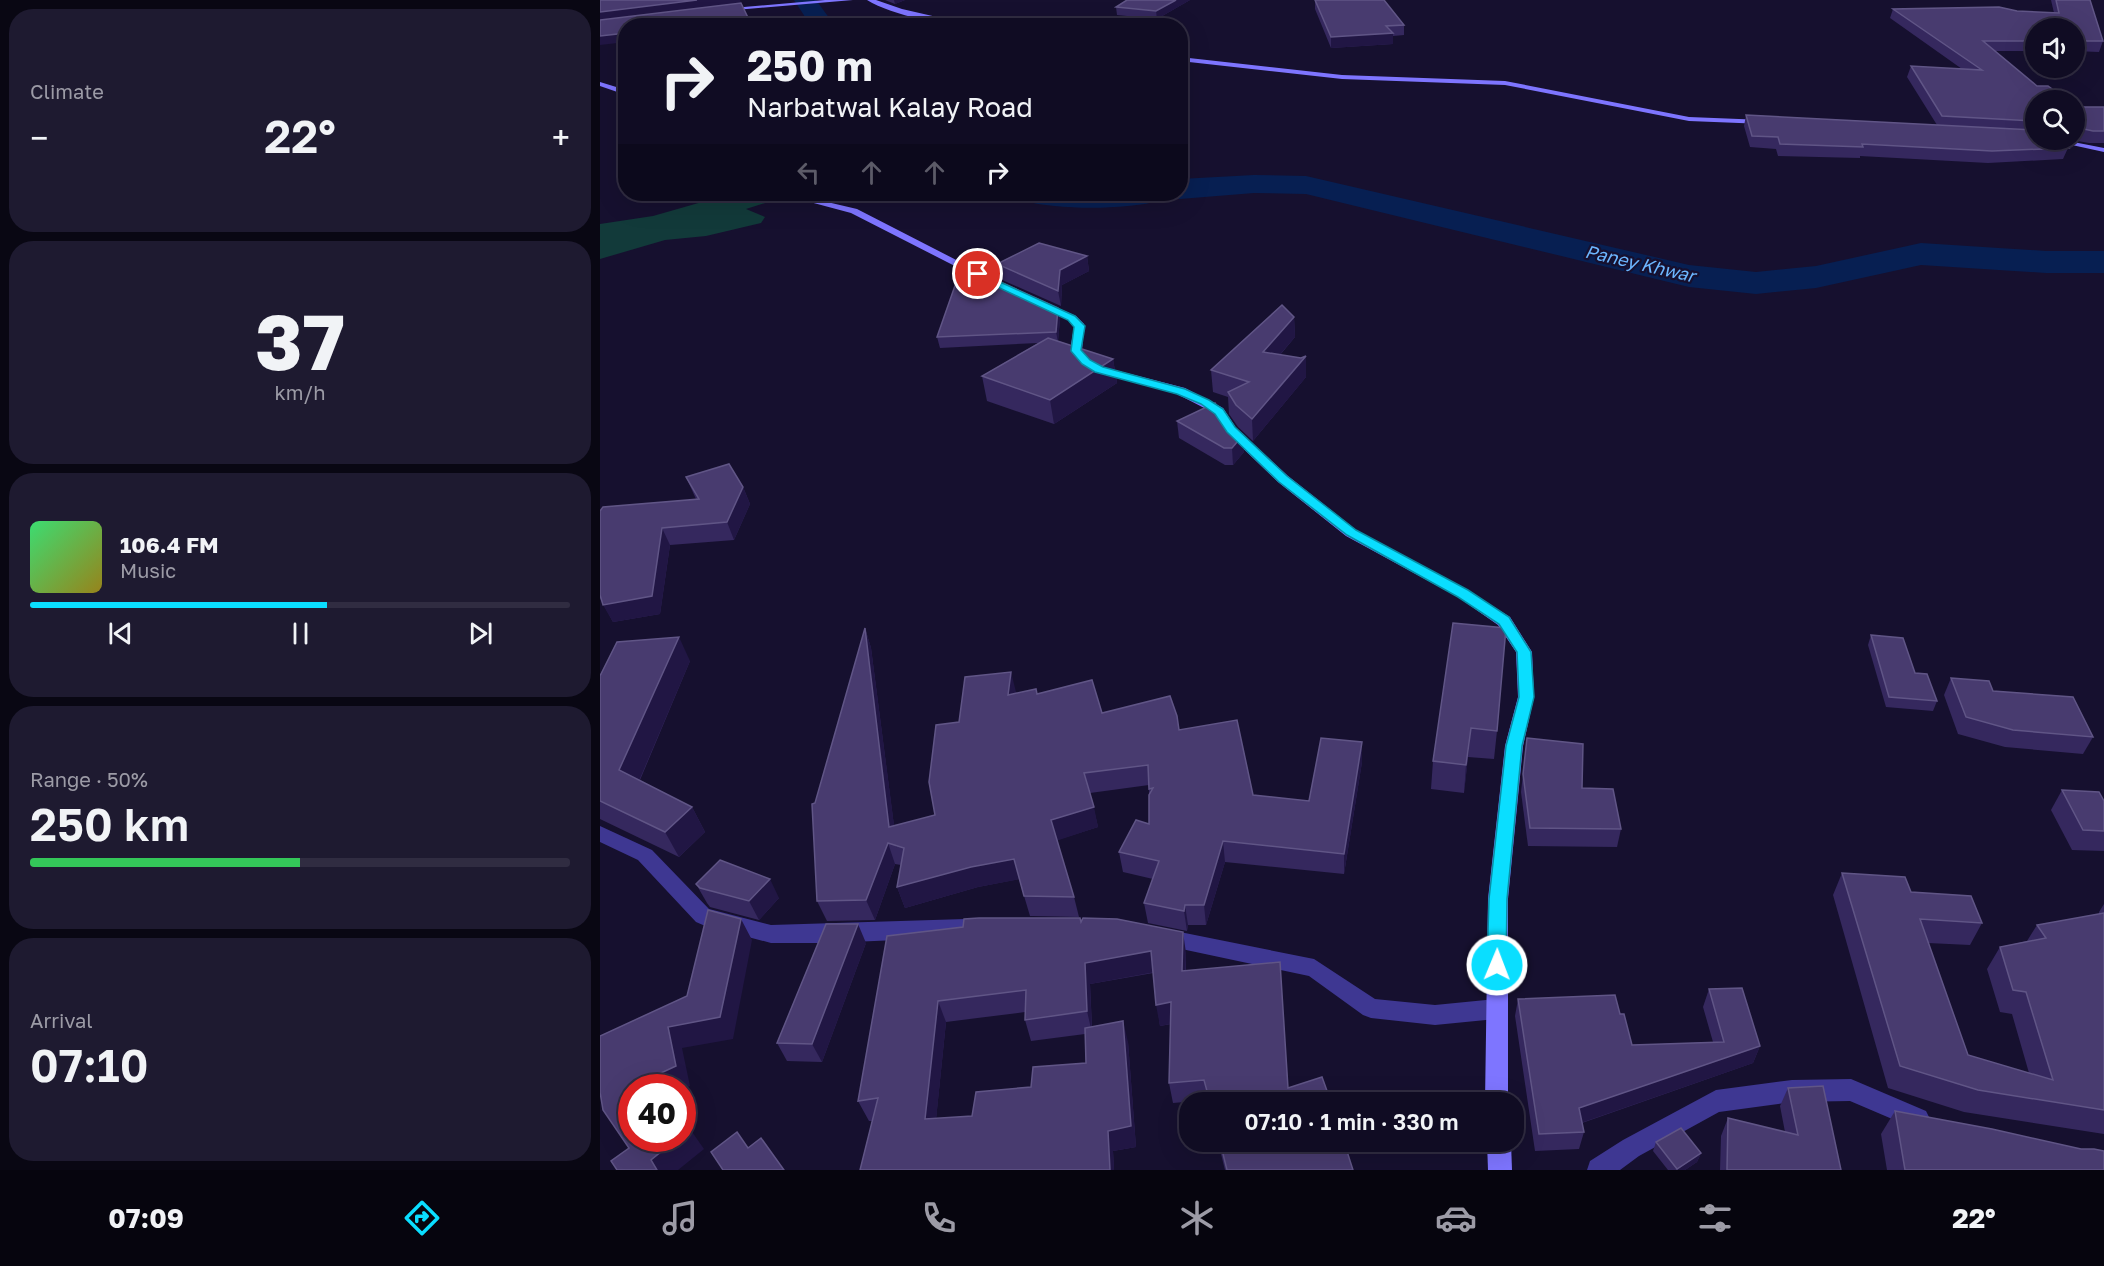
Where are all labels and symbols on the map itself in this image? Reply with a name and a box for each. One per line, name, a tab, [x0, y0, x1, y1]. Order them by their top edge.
water label: Paney Khwar	[1583, 240, 1700, 287]
pin	[952, 248, 1003, 299]
position arrow	[1465, 933, 1529, 997]
speed limit sign: 40	[618, 1074, 696, 1152]

